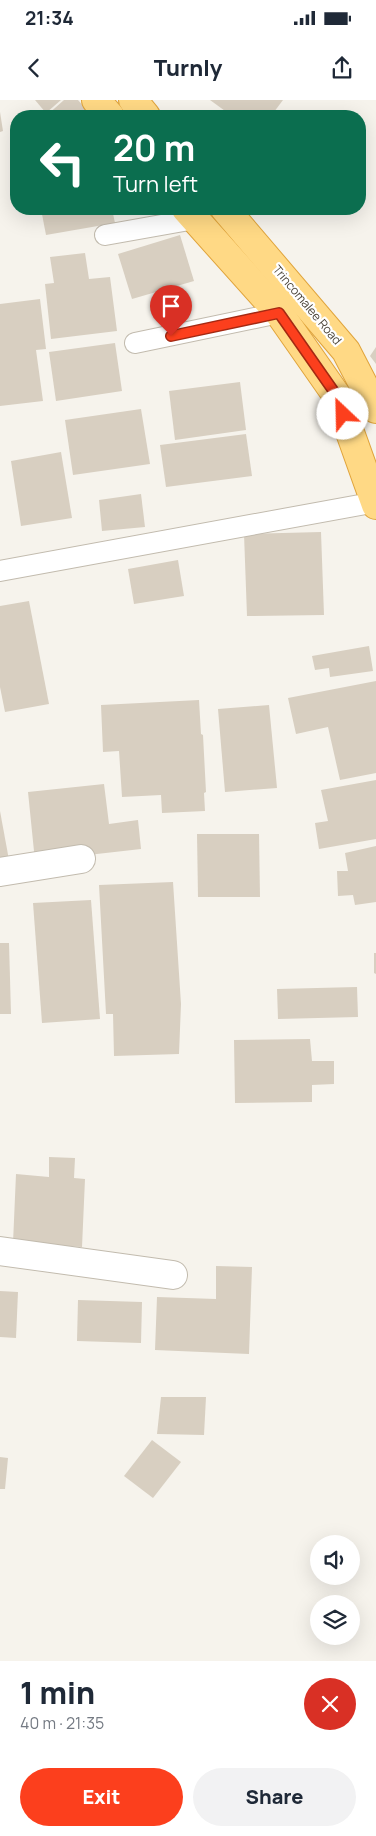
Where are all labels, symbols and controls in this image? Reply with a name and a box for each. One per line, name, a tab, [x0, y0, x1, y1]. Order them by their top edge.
text: 21:34	[25, 5, 74, 31]
text: Turnly	[154, 53, 222, 83]
icon: back	[20, 54, 48, 82]
icon: share	[328, 54, 356, 82]
text: 20 m	[113, 124, 195, 172]
icon: left	[30, 130, 95, 195]
text: Turn left	[113, 169, 198, 199]
street label: Trincomalee Road	[269, 261, 346, 348]
pin	[150, 285, 192, 336]
icon: arrive	[157, 292, 185, 320]
position arrow	[316, 387, 368, 439]
map controls	[310, 1535, 360, 1645]
button: sound	[310, 1535, 360, 1585]
button: layers	[310, 1595, 360, 1645]
text: 1 min	[20, 1672, 95, 1713]
button: close	[304, 1678, 356, 1730]
text: 40 m · 21:35	[20, 1712, 104, 1734]
button: Exit	[20, 1768, 183, 1826]
button: Share	[193, 1768, 356, 1826]

